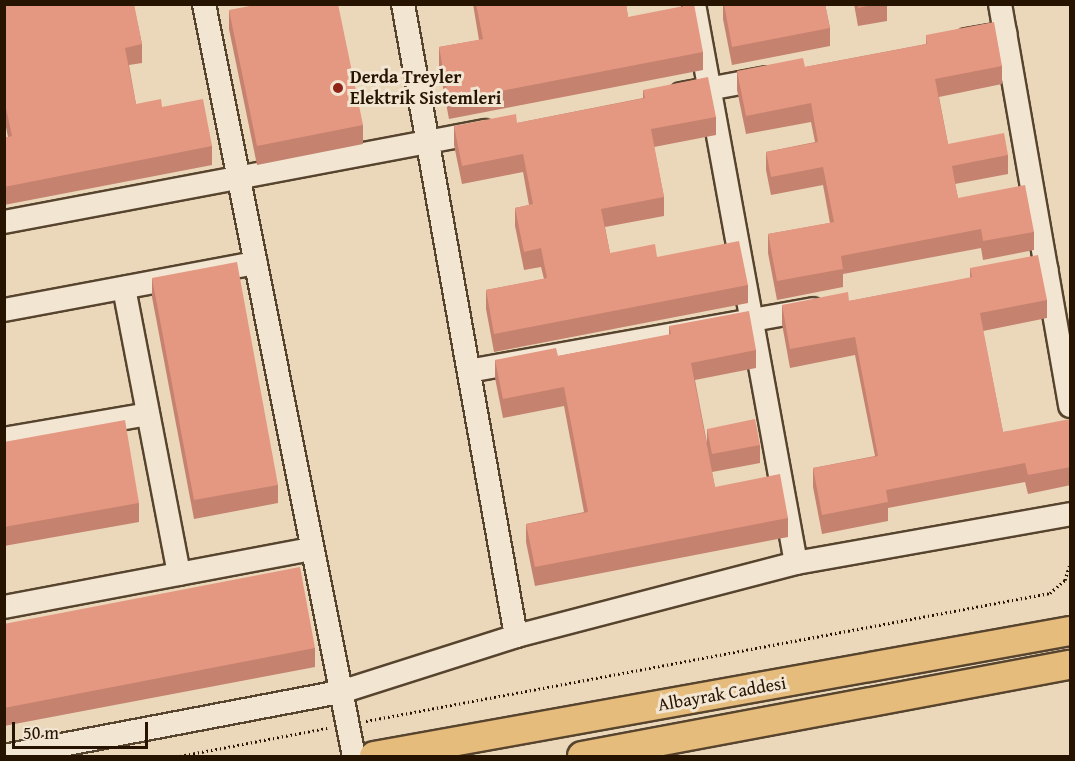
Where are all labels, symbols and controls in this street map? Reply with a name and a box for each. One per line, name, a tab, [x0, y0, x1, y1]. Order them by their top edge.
place label: Derda Treyler Elektrik Sistemleri	[350, 67, 501, 110]
marker: Derda Treyler Elektrik Sistemleri	[331, 81, 345, 95]
street label: Albayrak Caddesi	[656, 672, 788, 716]
scale bar	[15, 710, 152, 748]
text: 50 m	[23, 719, 59, 746]

